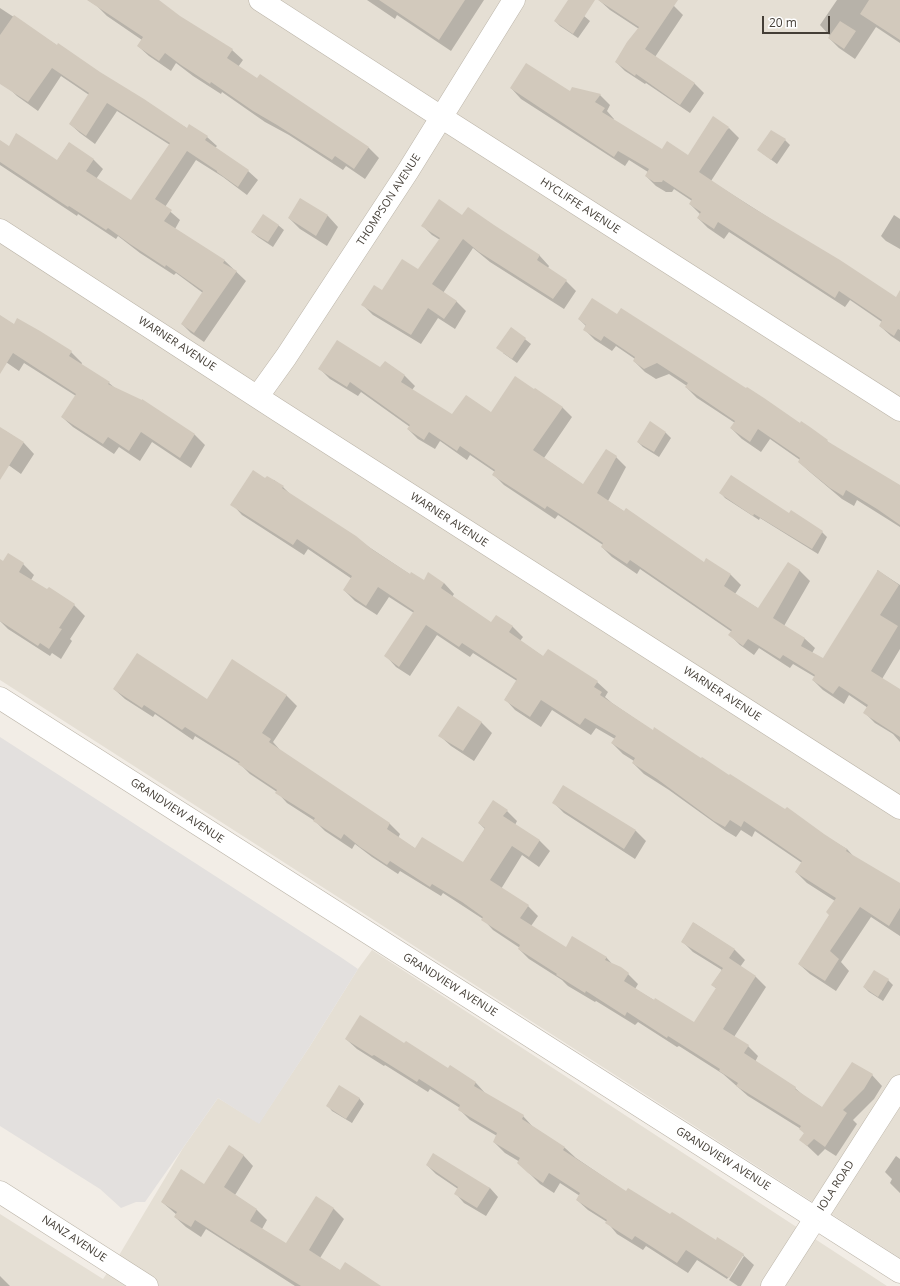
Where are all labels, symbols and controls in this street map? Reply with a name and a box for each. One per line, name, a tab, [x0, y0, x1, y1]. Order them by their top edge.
scale bar	[764, 8, 832, 34]
text: 20 m	[769, 14, 797, 31]
street label: THOMPSON AVENUE	[354, 152, 424, 248]
street label: HYCLIFFE AVENUE	[538, 175, 622, 237]
street label: WARNER AVENUE	[136, 314, 218, 374]
street label: WARNER AVENUE	[408, 490, 490, 550]
street label: WARNER AVENUE	[681, 664, 763, 724]
street label: GRANDVIEW AVENUE	[128, 776, 226, 846]
street label: GRANDVIEW AVENUE	[400, 951, 500, 1019]
street label: GRANDVIEW AVENUE	[673, 1125, 773, 1193]
street label: IOLA ROAD	[815, 1158, 857, 1214]
street label: NANZ AVENUE	[39, 1213, 109, 1265]

